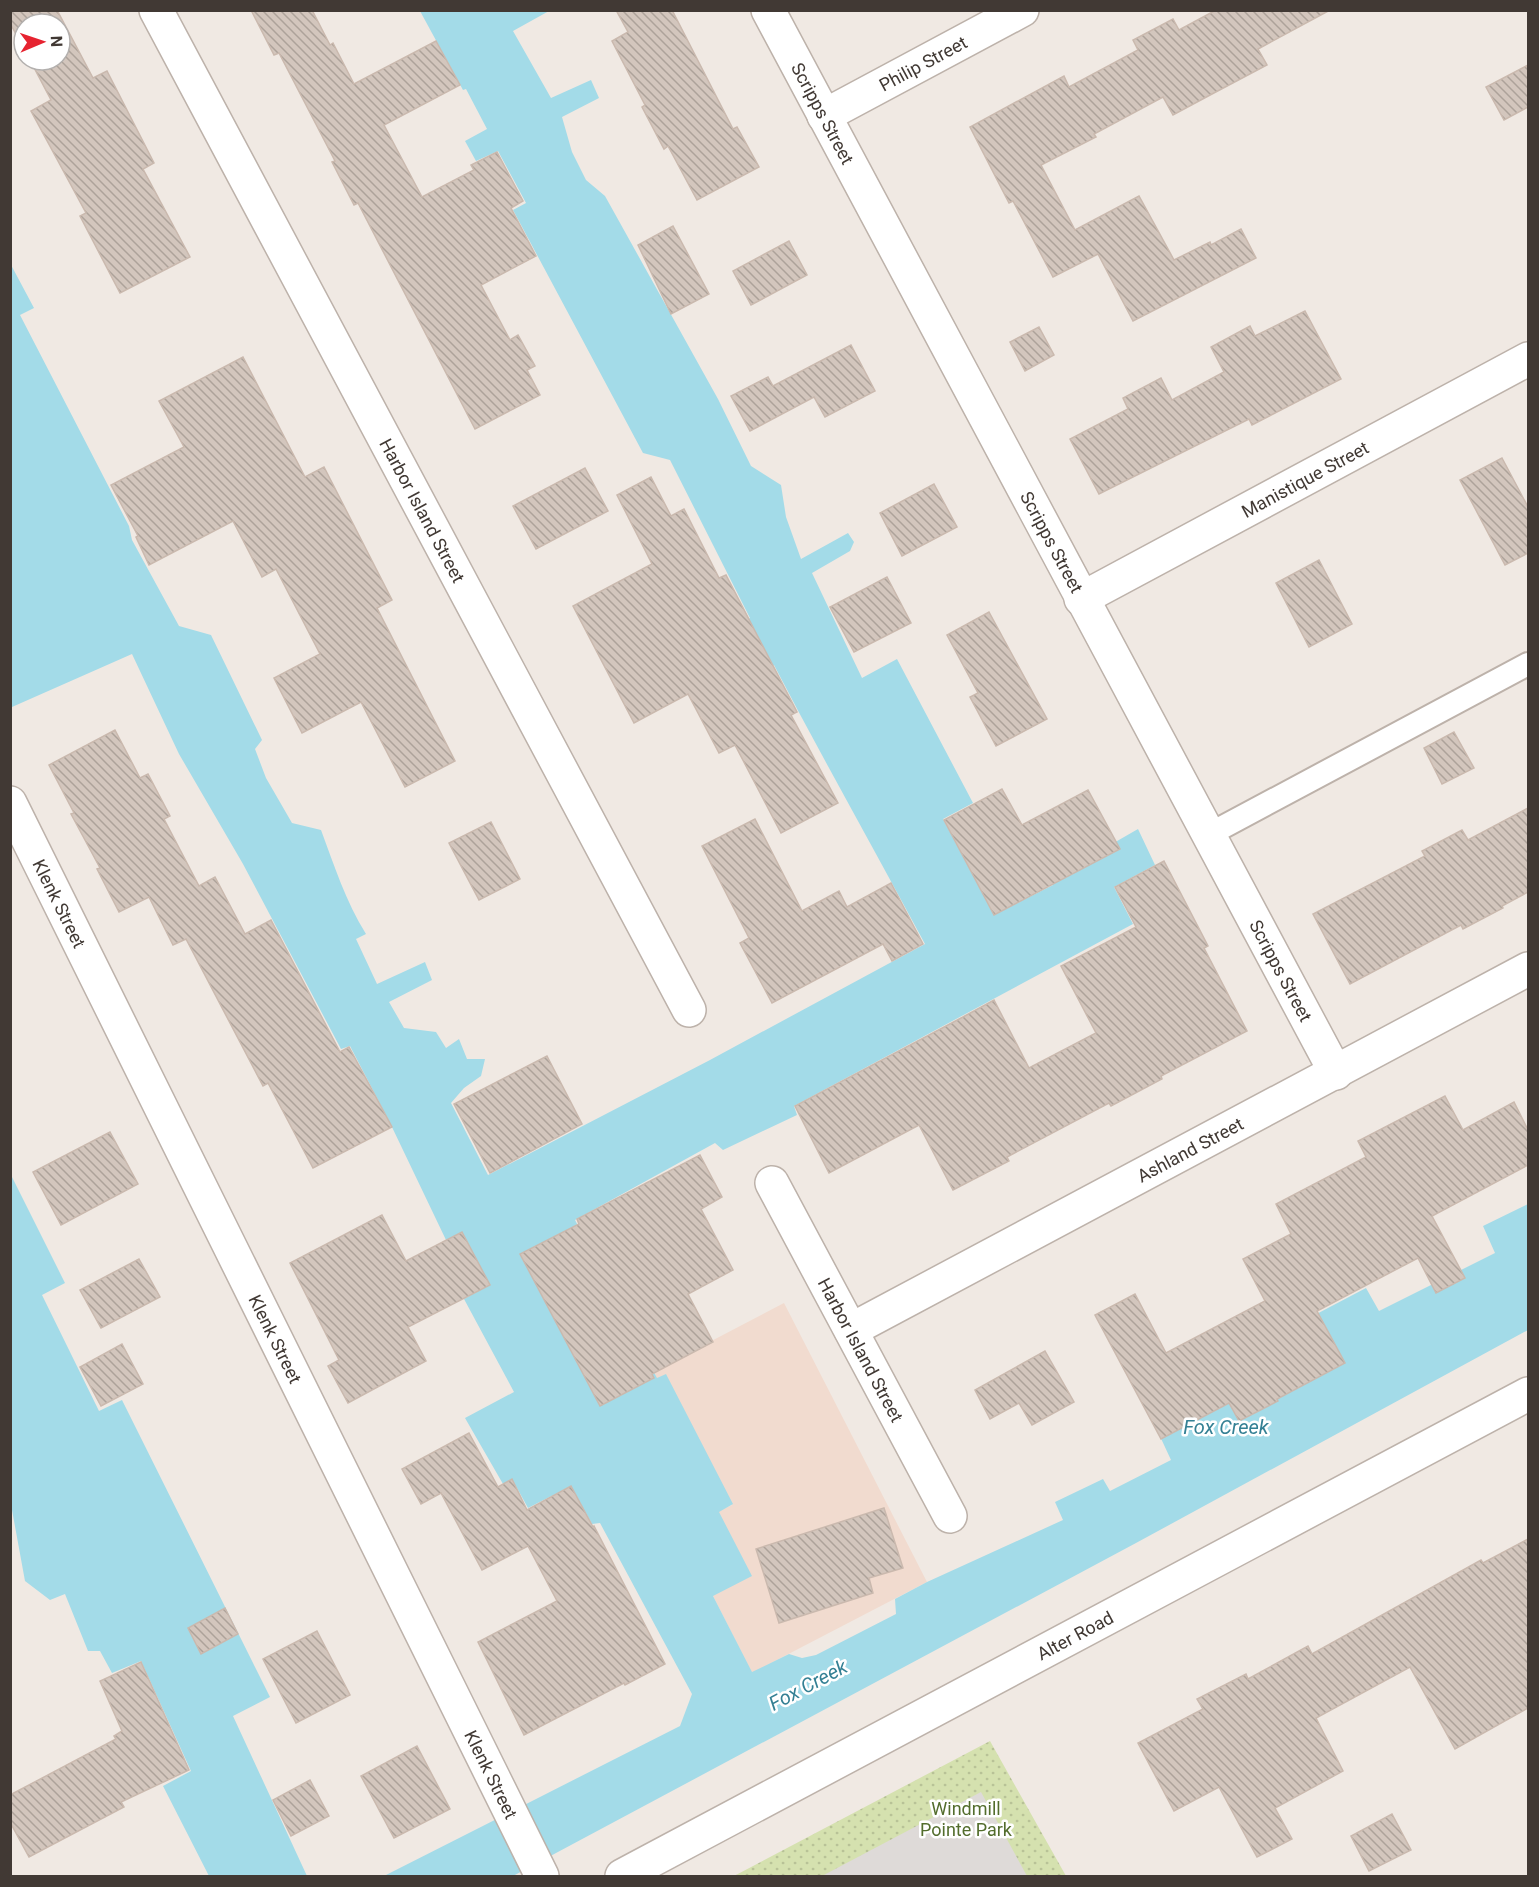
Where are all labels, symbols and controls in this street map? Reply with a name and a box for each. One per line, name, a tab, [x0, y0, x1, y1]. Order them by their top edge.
north arrow	[12, 12, 72, 72]
street label: Philip Street	[875, 31, 970, 95]
text: N	[47, 36, 66, 47]
street label: Scripps Street	[787, 59, 859, 168]
street label: Harbor Island Street	[376, 435, 470, 586]
street label: Manistique Street	[1238, 436, 1372, 521]
street label: Scripps Street	[1017, 487, 1088, 596]
street label: Klenk Street	[29, 856, 91, 951]
street label: Scripps Street	[1246, 916, 1317, 1025]
street label: Ashland Street	[1133, 1112, 1247, 1186]
street label: Harbor Island Street	[814, 1274, 908, 1425]
street label: Klenk Street	[245, 1291, 306, 1387]
water label: Fox Creek	[1183, 1415, 1270, 1439]
street label: Alter Road	[1033, 1606, 1117, 1664]
water label: Fox Creek	[765, 1654, 852, 1716]
street label: Klenk Street	[461, 1726, 522, 1822]
park label: Windmill Pointe Park	[920, 1798, 1013, 1840]

